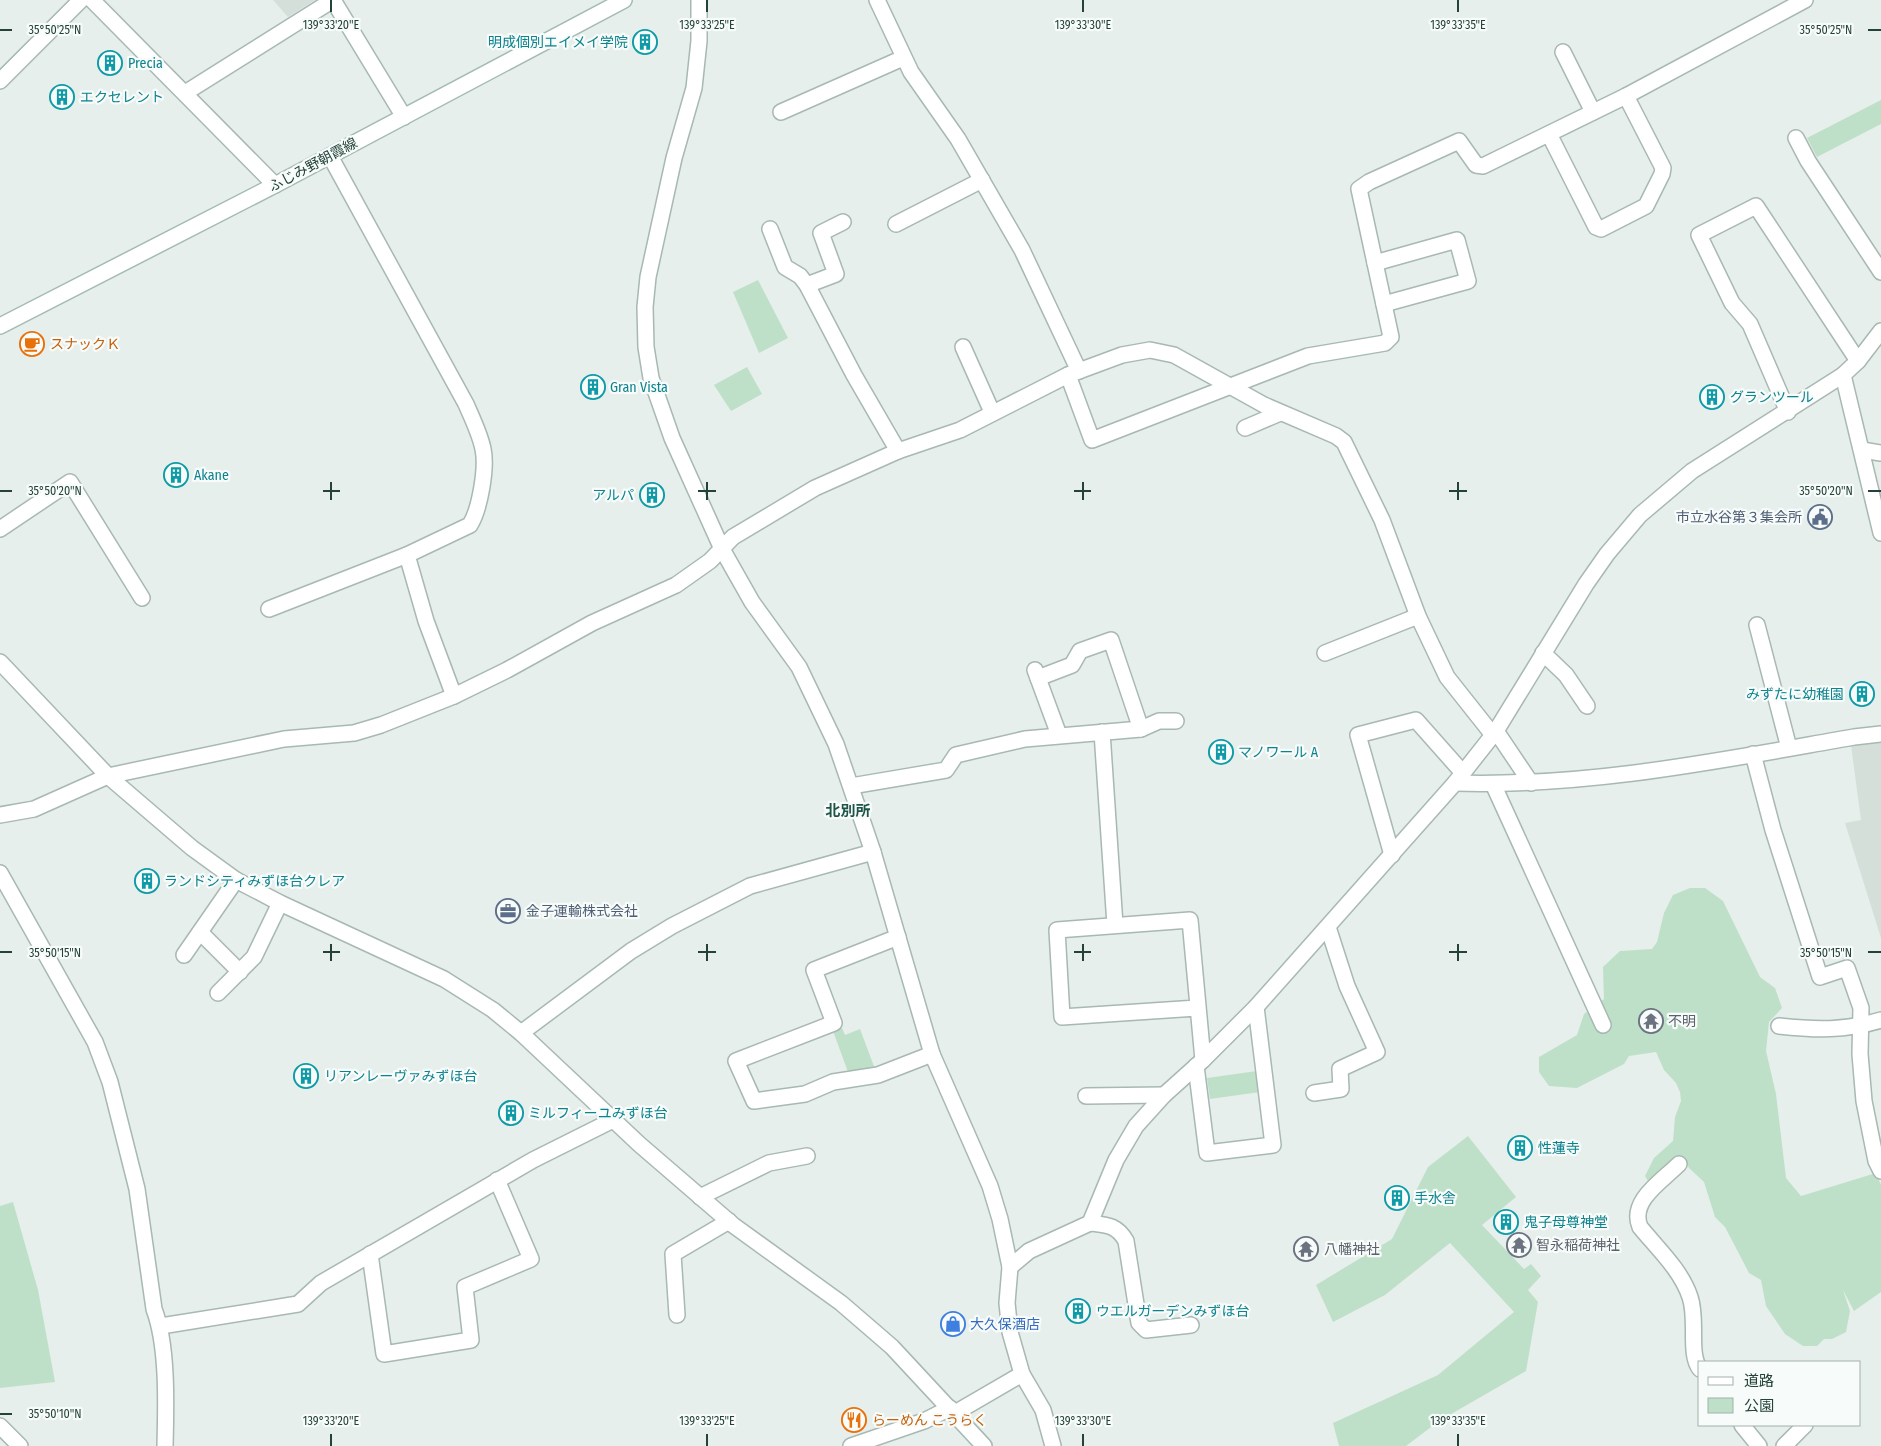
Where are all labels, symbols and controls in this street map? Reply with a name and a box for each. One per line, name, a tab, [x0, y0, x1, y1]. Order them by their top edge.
text: 139°33'20"E	[303, 18, 359, 32]
text: 139°33'25"E	[679, 18, 735, 32]
text: 139°33'30"E	[1055, 18, 1112, 32]
text: 139°33'35"E	[1430, 18, 1486, 32]
text: 35°50'25"N	[29, 23, 81, 37]
text: 35°50'25"N	[1800, 23, 1852, 37]
building icon: 明成個別エイメイ学院	[632, 29, 658, 55]
place label: 明成個別エイメイ学院	[488, 34, 628, 51]
building icon: Precia	[97, 50, 123, 76]
place label: Precia	[128, 55, 163, 72]
building icon: エクセレント	[49, 84, 75, 110]
place label: エクセレント	[80, 89, 164, 106]
street label: ふじみ野朝霞線	[266, 134, 360, 196]
cafe icon: スナックＫ	[19, 331, 45, 357]
place label: スナックＫ	[50, 336, 120, 353]
building icon: Gran Vista	[580, 374, 606, 400]
place label: Gran Vista	[610, 379, 668, 396]
building icon: グランツール	[1699, 384, 1725, 410]
place label: グランツール	[1730, 389, 1814, 406]
building icon: Akane	[163, 462, 189, 488]
place label: Akane	[194, 467, 229, 484]
building icon: アルパ	[639, 482, 665, 508]
text: 35°50'20"N	[28, 484, 82, 498]
text: 35°50'20"N	[1799, 484, 1853, 498]
place label: アルパ	[592, 487, 634, 504]
public building icon: 市立水谷第３集会所	[1807, 504, 1833, 530]
place label: 市立水谷第３集会所	[1676, 509, 1802, 526]
building icon: みずたに幼稚園	[1849, 681, 1875, 707]
place label: みずたに幼稚園	[1746, 686, 1844, 703]
building icon: マノワール A	[1208, 739, 1234, 765]
place label: マノワール A	[1238, 744, 1319, 761]
district label: 北別所	[825, 802, 871, 820]
building icon: ランドシティみずほ台クレア	[134, 868, 160, 894]
place label: ランドシティみずほ台クレア	[164, 873, 345, 890]
office icon: 金子運輸株式会社	[495, 898, 521, 924]
place label: 金子運輸株式会社	[526, 903, 638, 920]
text: 35°50'15"N	[29, 946, 81, 960]
text: 35°50'15"N	[1800, 946, 1852, 960]
temple icon: 不明	[1638, 1008, 1664, 1034]
place label: 不明	[1668, 1013, 1696, 1030]
building icon: リアンレーヴァみずほ台	[293, 1063, 319, 1089]
place label: リアンレーヴァみずほ台	[324, 1068, 477, 1085]
building icon: ミルフィーユみずほ台	[498, 1100, 524, 1126]
place label: ミルフィーユみずほ台	[528, 1105, 668, 1122]
building icon: 性蓮寺	[1507, 1135, 1533, 1161]
place label: 性蓮寺	[1538, 1140, 1580, 1157]
building icon: 手水舎	[1384, 1185, 1410, 1211]
place label: 手水舎	[1414, 1190, 1456, 1207]
building icon: 鬼子母尊神堂	[1493, 1209, 1519, 1235]
place label: 鬼子母尊神堂	[1524, 1214, 1608, 1231]
temple icon: 智永稲荷神社	[1506, 1232, 1532, 1258]
temple icon: 八幡神社	[1293, 1236, 1319, 1262]
place label: 智永稲荷神社	[1536, 1237, 1620, 1254]
place label: 八幡神社	[1324, 1241, 1380, 1258]
building icon: ウエルガーデンみずほ台	[1065, 1298, 1091, 1324]
place label: ウエルガーデンみずほ台	[1096, 1303, 1250, 1320]
shop icon: 大久保酒店	[940, 1311, 966, 1337]
place label: 大久保酒店	[970, 1316, 1040, 1333]
legend	[1698, 1361, 1861, 1426]
text: 道路	[1744, 1372, 1774, 1390]
text: 公園	[1744, 1397, 1774, 1415]
text: 35°50'10"N	[28, 1407, 82, 1421]
restaurant icon: らーめん こうらく	[841, 1407, 867, 1433]
place label: らーめん こうらく	[872, 1412, 987, 1429]
text: 139°33'20"E	[303, 1414, 359, 1428]
text: 139°33'25"E	[679, 1414, 735, 1428]
text: 139°33'30"E	[1055, 1414, 1112, 1428]
text: 139°33'35"E	[1430, 1414, 1486, 1428]

